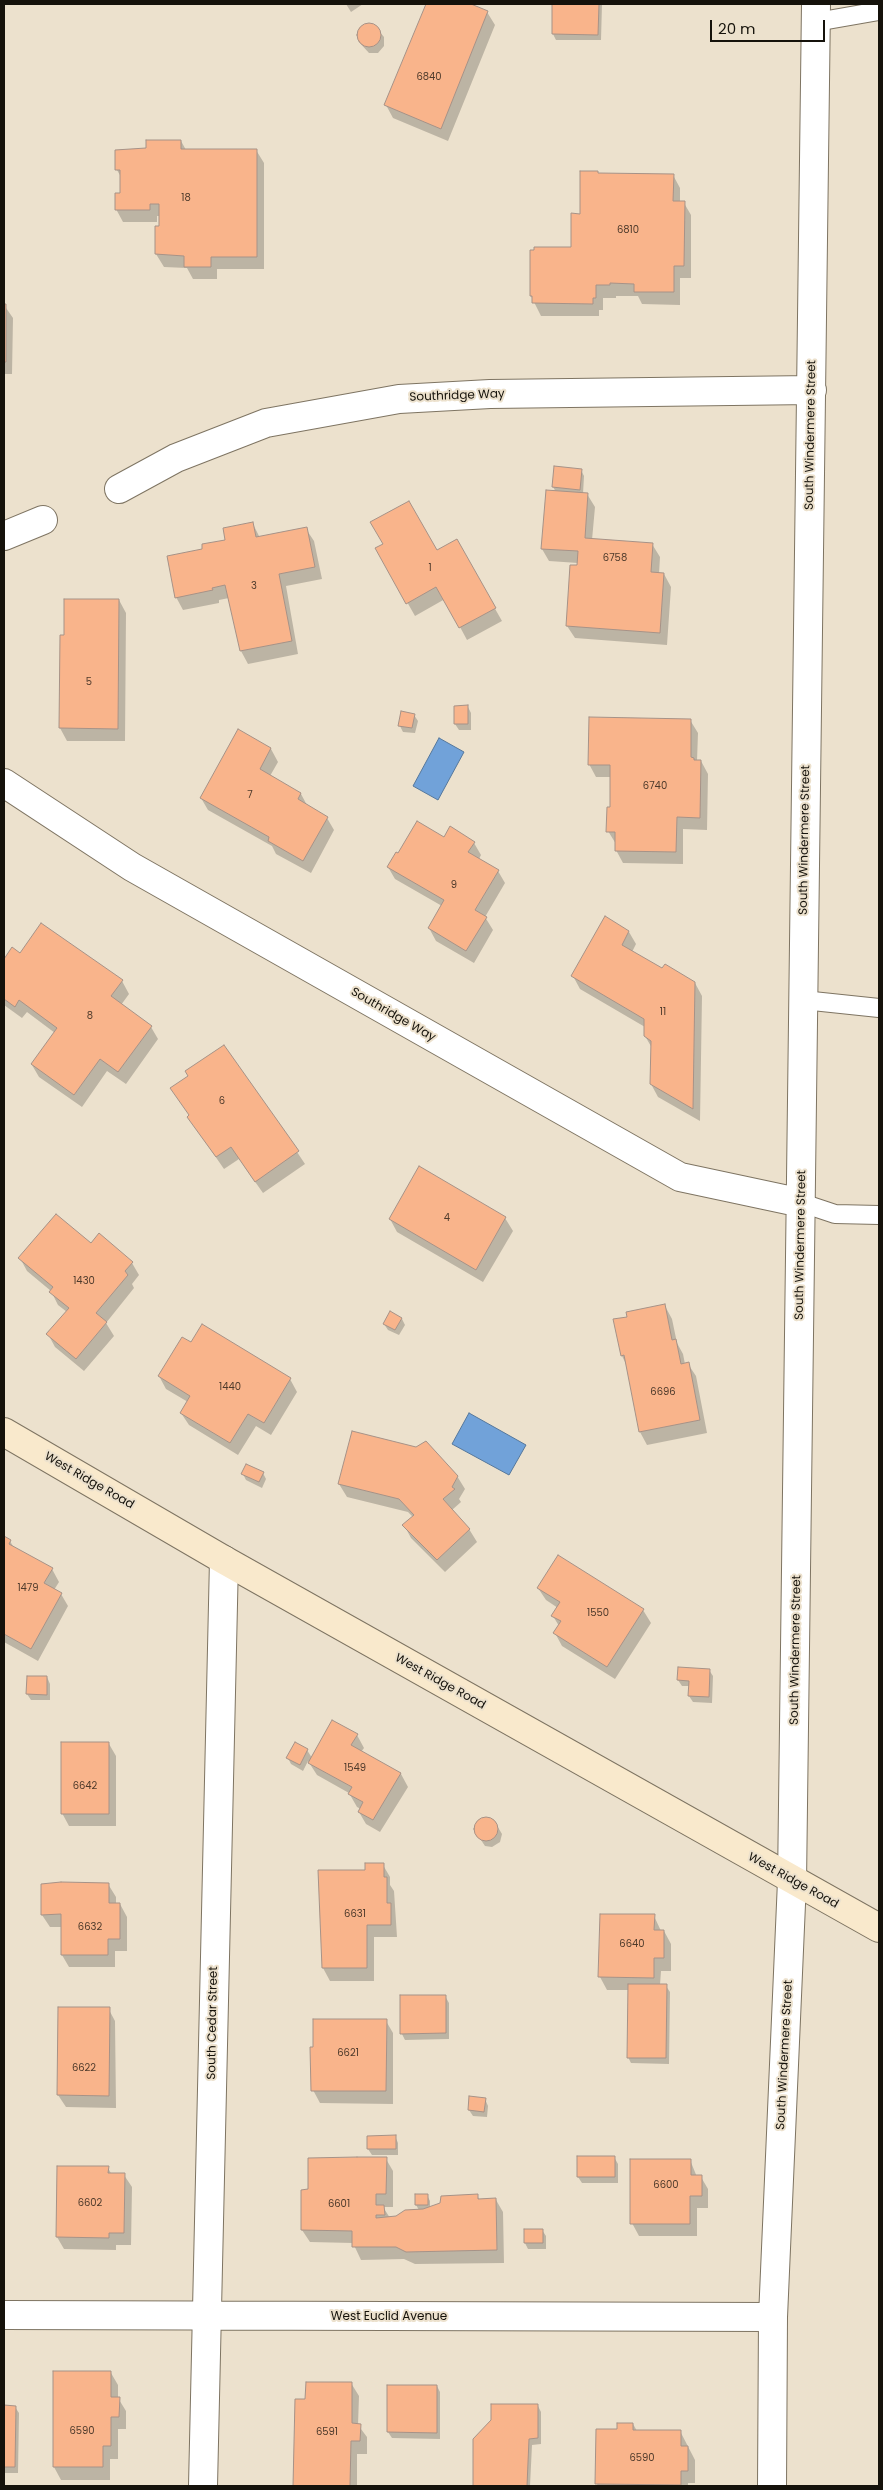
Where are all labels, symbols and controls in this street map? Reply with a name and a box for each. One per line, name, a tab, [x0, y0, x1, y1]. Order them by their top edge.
scale bar	[713, 10, 828, 42]
text: 20 m	[718, 18, 756, 39]
house number: 6840	[416, 71, 442, 83]
house number: 18	[181, 192, 191, 204]
house number: 6810	[617, 224, 639, 236]
street label: South Windermere Street	[802, 360, 820, 510]
street label: Southridge Way	[409, 387, 505, 405]
house number: 6758	[603, 552, 627, 564]
house number: 1	[428, 562, 432, 574]
house number: 3	[251, 580, 257, 592]
house number: 5	[86, 676, 92, 688]
street label: South Windermere Street	[796, 765, 814, 915]
house number: 6740	[643, 780, 667, 792]
house number: 7	[247, 789, 253, 801]
house number: 9	[451, 879, 457, 891]
street label: Southridge Way	[348, 985, 438, 1045]
house number: 11	[660, 1006, 666, 1018]
house number: 8	[87, 1010, 93, 1022]
house number: 6	[219, 1095, 225, 1107]
street label: South Windermere Street	[792, 1170, 810, 1320]
house number: 4	[444, 1212, 450, 1224]
house number: 1430	[73, 1275, 95, 1287]
house number: 1440	[219, 1381, 241, 1393]
house number: 6696	[650, 1386, 676, 1398]
street label: West Ridge Road	[42, 1449, 136, 1513]
street label: South Windermere Street	[787, 1575, 805, 1725]
house number: 1479	[17, 1582, 39, 1594]
house number: 1550	[587, 1607, 609, 1619]
street label: West Ridge Road	[392, 1651, 488, 1713]
house number: 1549	[344, 1762, 366, 1774]
house number: 6642	[73, 1780, 97, 1792]
street label: West Ridge Road	[745, 1850, 841, 1912]
house number: 6631	[344, 1908, 366, 1920]
house number: 6632	[78, 1921, 102, 1933]
house number: 6640	[619, 1938, 645, 1950]
street label: South Cedar Street	[205, 1966, 221, 2080]
street label: South Windermere Street	[774, 1980, 796, 2130]
house number: 6621	[337, 2047, 359, 2059]
house number: 6622	[72, 2062, 96, 2074]
house number: 6600	[653, 2179, 679, 2191]
house number: 6602	[78, 2197, 102, 2209]
house number: 6601	[328, 2198, 350, 2210]
street label: West Euclid Avenue	[331, 2310, 447, 2324]
house number: 6590	[69, 2425, 95, 2437]
house number: 6591	[316, 2426, 338, 2438]
house number: 6590	[629, 2452, 655, 2464]

